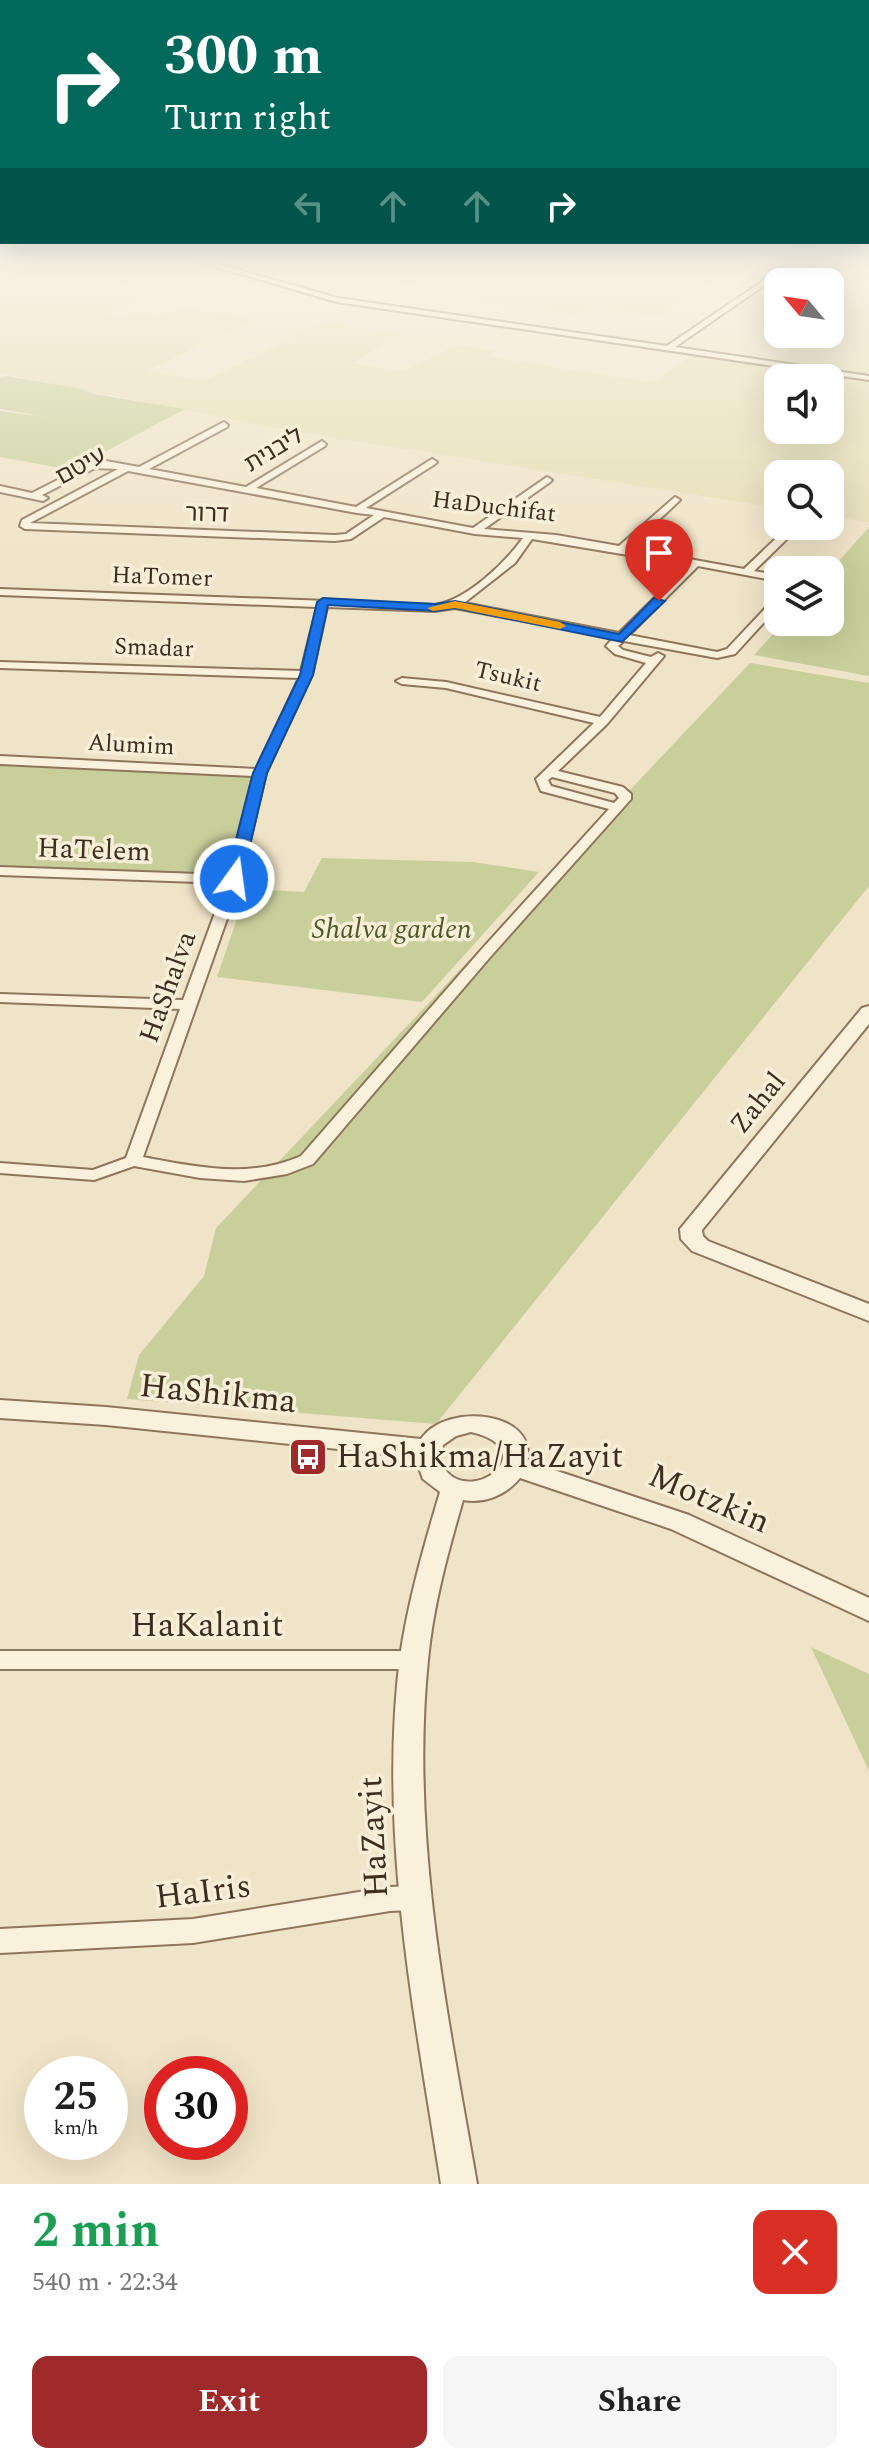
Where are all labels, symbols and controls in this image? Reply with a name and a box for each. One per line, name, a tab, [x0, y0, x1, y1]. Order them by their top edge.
text: 300 m	[164, 14, 323, 99]
icon: right	[32, 32, 136, 136]
text: Turn right	[164, 91, 331, 146]
icon: left	[287, 184, 331, 228]
icon: ahead	[371, 184, 415, 228]
icon: ahead	[455, 184, 499, 228]
icon: right	[539, 184, 583, 228]
north arrow	[764, 268, 844, 348]
map controls	[764, 268, 844, 636]
button: sound	[764, 364, 844, 444]
street label: ליבנית	[237, 418, 311, 482]
street label: עיטם	[49, 437, 113, 495]
button: search	[764, 460, 844, 540]
street label: HaDuchifat	[430, 482, 558, 532]
street label: דרור	[184, 495, 230, 533]
pin	[625, 519, 693, 601]
icon: arrive	[637, 531, 681, 575]
button: layers	[764, 556, 844, 636]
street label: HaTomer	[111, 557, 213, 597]
street label: Smadar	[114, 629, 194, 667]
street label: Tsukit	[471, 652, 545, 702]
street label: Alumim	[87, 725, 175, 765]
street label: HaTelem	[37, 827, 151, 873]
position arrow	[192, 837, 276, 921]
park label: Shalva garden	[312, 908, 472, 951]
street label: HaShalva	[128, 925, 208, 1049]
street label: Zahal	[719, 1062, 797, 1144]
street label: HaShikma	[137, 1360, 299, 1428]
place label: HaShikma/HaZayit	[336, 1431, 623, 1483]
bus stop icon: HaShikma/HaZayit	[287, 1436, 329, 1478]
street label: Motzkin	[640, 1450, 778, 1548]
street label: HaKalanit	[130, 1600, 284, 1652]
street label: HaZayit	[345, 1775, 403, 1899]
street label: HaIris	[152, 1860, 254, 1924]
speed limit sign: 30	[144, 2056, 248, 2160]
text: 25	[54, 2067, 98, 2128]
text: km/h	[54, 2113, 99, 2143]
text: 2 min	[32, 2195, 160, 2268]
button: close	[753, 2210, 837, 2294]
text: 540 m · 22:34	[32, 2262, 178, 2302]
button: Exit	[32, 2356, 427, 2448]
button: Share	[443, 2356, 837, 2448]

